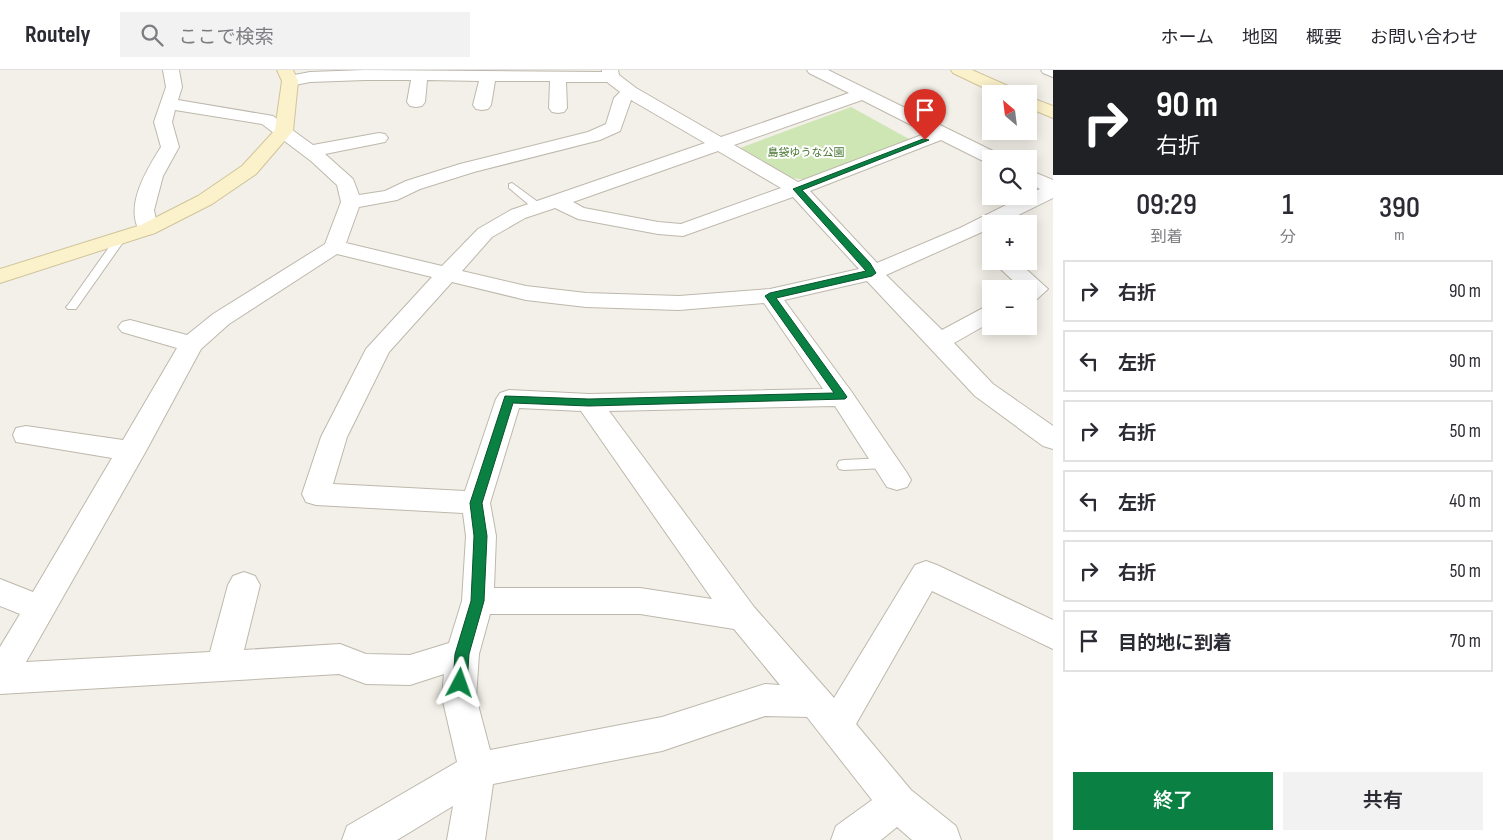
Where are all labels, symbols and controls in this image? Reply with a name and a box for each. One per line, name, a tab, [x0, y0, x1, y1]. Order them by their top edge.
search box	[120, 12, 470, 57]
text: Routely	[25, 20, 90, 49]
icon: search	[138, 21, 166, 49]
text: ここで検索	[178, 26, 273, 49]
text: ホーム	[1161, 27, 1214, 48]
text: 地図	[1242, 27, 1278, 48]
text: 概要	[1306, 27, 1342, 48]
text: お問い合わせ	[1370, 27, 1478, 48]
text: 90 m	[1156, 84, 1218, 127]
north arrow	[982, 85, 1038, 140]
map controls	[982, 85, 1037, 335]
pin	[904, 89, 946, 140]
icon: right	[1073, 90, 1138, 155]
icon: arrive	[911, 96, 939, 124]
text: 右折	[1156, 133, 1200, 160]
park label: 島袋ゆうな公園	[768, 146, 845, 159]
button: search	[982, 150, 1037, 205]
text: 09:29	[1136, 187, 1197, 223]
text: 1	[1282, 187, 1294, 223]
text: 390	[1379, 190, 1420, 226]
button: +	[982, 215, 1037, 270]
text: m	[1394, 226, 1405, 245]
text: 到着	[1150, 228, 1182, 247]
text: 分	[1280, 228, 1296, 247]
icon: right	[1075, 277, 1103, 305]
button: −	[982, 280, 1037, 335]
text: 90 m	[1449, 280, 1481, 303]
text: 右折	[1118, 282, 1156, 305]
icon: left	[1075, 347, 1103, 375]
text: 90 m	[1449, 350, 1481, 373]
text: 左折	[1118, 352, 1156, 375]
icon: right	[1075, 417, 1103, 445]
text: 50 m	[1450, 420, 1481, 443]
text: 右折	[1118, 422, 1156, 445]
icon: left	[1075, 487, 1103, 515]
text: 40 m	[1449, 490, 1481, 513]
text: 左折	[1118, 492, 1156, 515]
icon: right	[1075, 557, 1103, 585]
text: 50 m	[1450, 560, 1481, 583]
text: 右折	[1118, 562, 1156, 585]
icon: arrive	[1075, 627, 1103, 655]
text: 70 m	[1450, 630, 1481, 653]
text: 目的地に到着	[1118, 632, 1232, 655]
position arrow	[433, 656, 485, 708]
button: 終了	[1073, 772, 1273, 830]
button: 共有	[1283, 772, 1483, 830]

